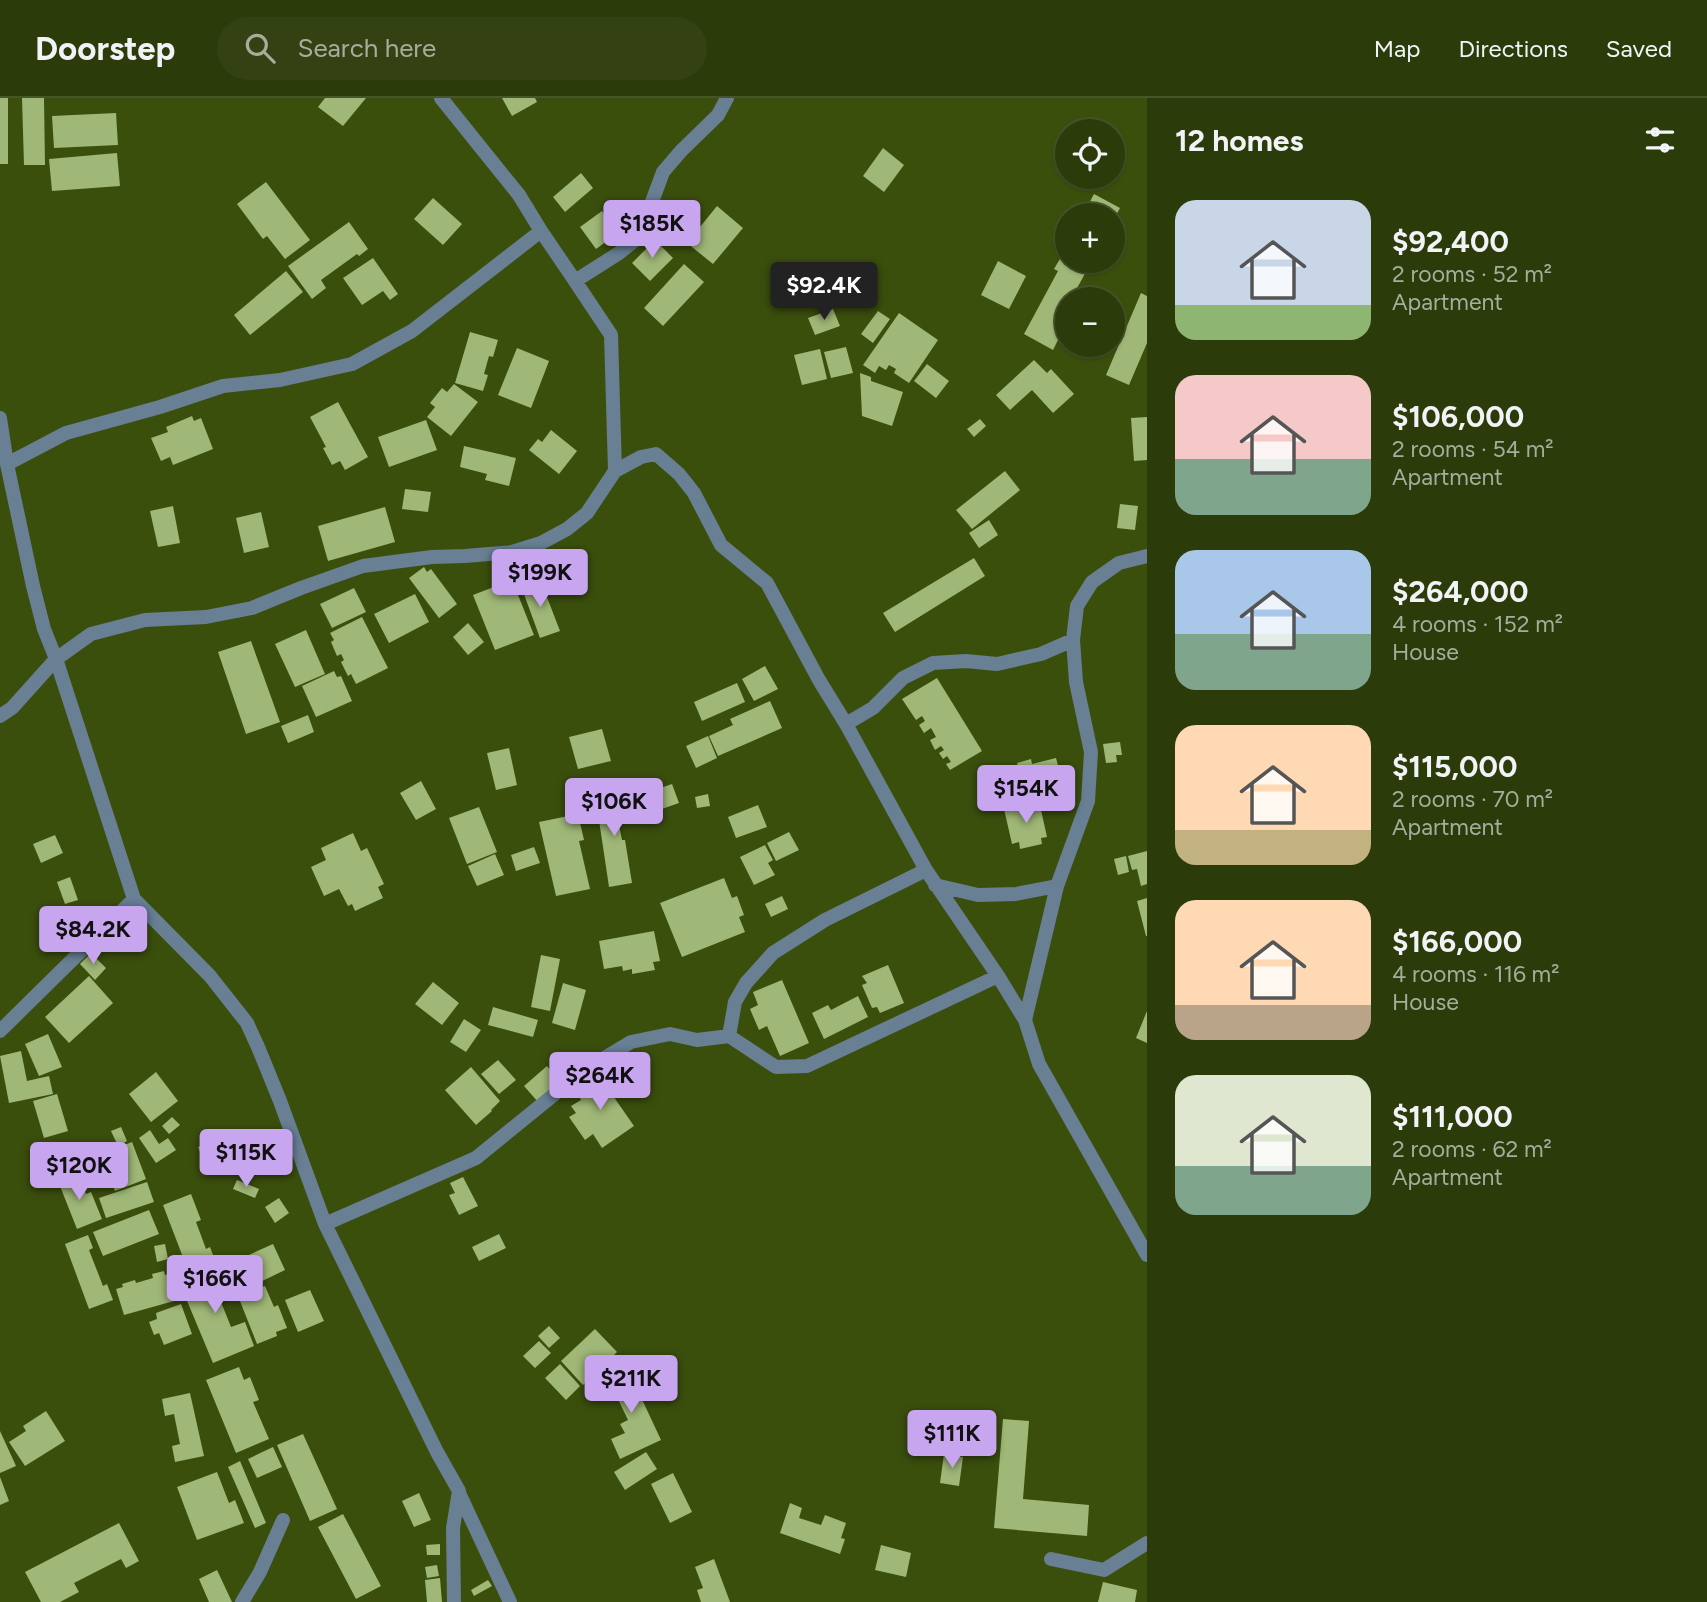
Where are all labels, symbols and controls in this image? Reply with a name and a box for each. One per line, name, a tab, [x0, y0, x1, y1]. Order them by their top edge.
search box	[217, 17, 707, 80]
text: Doorstep	[35, 29, 175, 68]
icon: search	[241, 29, 279, 67]
text: Search here	[297, 32, 436, 64]
text: Map	[1374, 34, 1420, 63]
text: Directions	[1458, 34, 1568, 63]
text: Saved	[1606, 34, 1672, 63]
map controls	[1055, 119, 1125, 357]
button: locate	[1055, 119, 1125, 189]
icon: filters	[1641, 121, 1679, 159]
text: 12 homes	[1175, 122, 1303, 159]
pin: $185K	[603, 200, 701, 260]
button: +	[1055, 203, 1125, 273]
text: $185K	[619, 209, 685, 237]
text: $92,400	[1392, 223, 1509, 260]
icon: home	[1231, 228, 1315, 312]
text: 2 rooms · 52 m²	[1392, 260, 1552, 288]
pin: $92.4K	[767, 262, 881, 322]
text: $92.4K	[787, 271, 861, 299]
button: −	[1055, 287, 1125, 357]
text: Apartment	[1392, 288, 1503, 316]
text: $106,000	[1392, 398, 1524, 435]
icon: home	[1231, 403, 1315, 487]
text: 2 rooms · 54 m²	[1392, 435, 1554, 463]
text: Apartment	[1392, 463, 1503, 491]
pin: $199K	[491, 550, 589, 609]
text: $199K	[508, 558, 572, 586]
text: $264,000	[1392, 573, 1528, 610]
icon: home	[1231, 578, 1315, 662]
text: 4 rooms · 152 m²	[1392, 610, 1563, 638]
text: House	[1392, 638, 1459, 666]
text: $115,000	[1392, 748, 1517, 785]
icon: home	[1231, 753, 1315, 837]
pin: $154K	[977, 766, 1075, 825]
text: $154K	[993, 774, 1059, 802]
pin: $106K	[565, 778, 663, 838]
text: 2 rooms · 70 m²	[1392, 785, 1553, 813]
text: $106K	[581, 787, 647, 815]
text: Apartment	[1392, 813, 1503, 841]
pin: $84.2K	[36, 906, 150, 966]
text: $84.2K	[55, 915, 131, 943]
text: $166,000	[1392, 923, 1522, 960]
icon: home	[1231, 928, 1315, 1012]
text: 4 rooms · 116 m²	[1392, 960, 1560, 988]
text: House	[1392, 988, 1459, 1016]
pin: $264K	[551, 1052, 649, 1112]
text: $264K	[565, 1061, 635, 1089]
text: $111,000	[1392, 1098, 1513, 1135]
icon: home	[1231, 1103, 1315, 1187]
pin: $115K	[197, 1130, 295, 1189]
text: 2 rooms · 62 m²	[1392, 1135, 1552, 1163]
text: $115K	[216, 1138, 276, 1166]
pin: $120K	[30, 1142, 128, 1202]
text: $120K	[46, 1151, 112, 1179]
text: Apartment	[1392, 1163, 1503, 1191]
pin: $166K	[166, 1256, 264, 1315]
text: $166K	[183, 1264, 247, 1292]
pin: $211K	[582, 1356, 680, 1415]
text: $211K	[601, 1364, 661, 1392]
pin: $111K	[903, 1410, 1001, 1470]
text: $111K	[923, 1419, 981, 1447]

